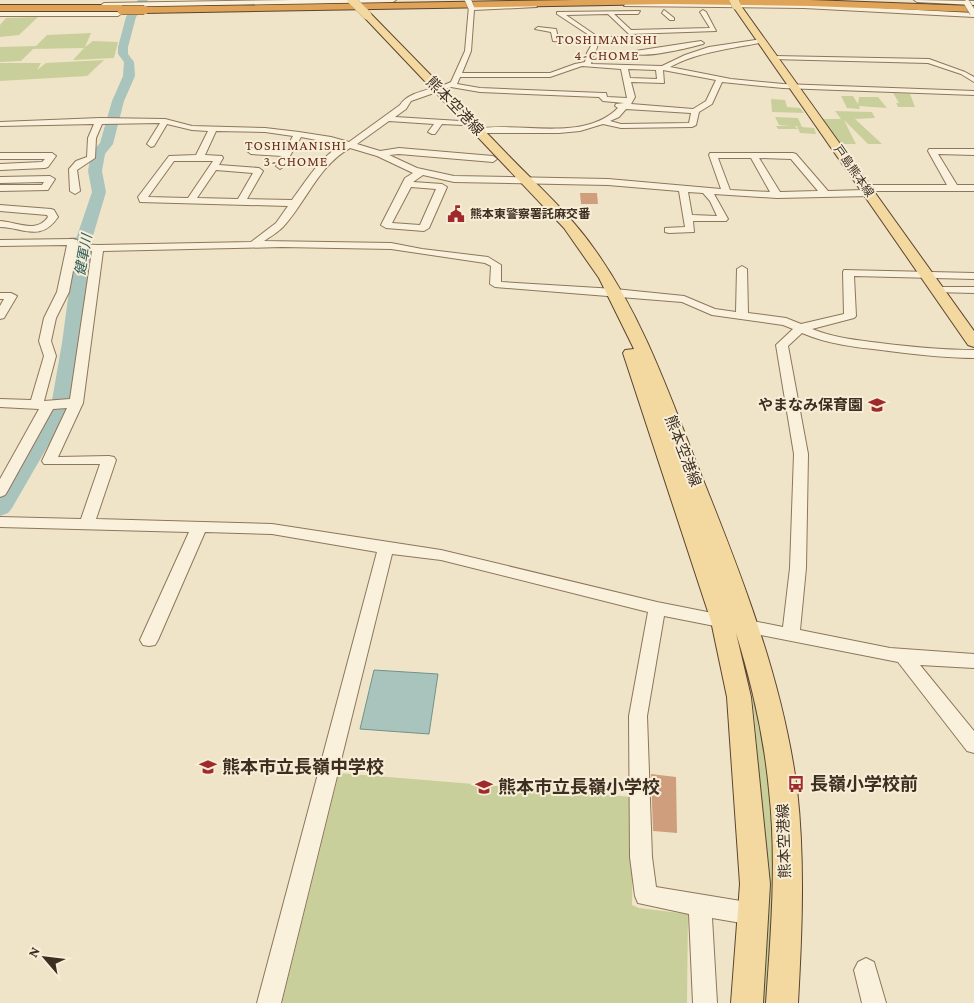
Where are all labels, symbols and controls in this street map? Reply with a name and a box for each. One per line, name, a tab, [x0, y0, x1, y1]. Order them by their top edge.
district label: TOSHIMANISHI 4-CHOME	[556, 31, 658, 63]
street label: 熊本空港線	[423, 73, 487, 139]
district label: TOSHIMANISHI 3-CHOME	[245, 137, 347, 169]
street label: 戸島熊本線	[831, 142, 877, 200]
public building icon: 熊本東警察署託麻交番	[446, 204, 466, 224]
place label: 熊本東警察署託麻交番	[470, 207, 591, 221]
water label: 健軍川	[71, 231, 95, 277]
school or university icon: やまなみ保育園	[867, 395, 887, 415]
place label: やまなみ保育園	[758, 397, 863, 413]
street label: 熊本空港線	[662, 413, 704, 489]
school or university icon: 熊本市立長嶺中学校	[198, 757, 218, 777]
place label: 熊本市立長嶺中学校	[222, 757, 384, 777]
bus stop icon: 長嶺小学校前	[786, 774, 806, 794]
place label: 長嶺小学校前	[810, 774, 918, 794]
school or university icon: 熊本市立長嶺小学校	[474, 777, 494, 797]
place label: 熊本市立長嶺小学校	[498, 777, 660, 797]
street label: 熊本空港線	[775, 803, 793, 879]
north arrow	[20, 933, 70, 983]
text: N	[24, 944, 43, 960]

